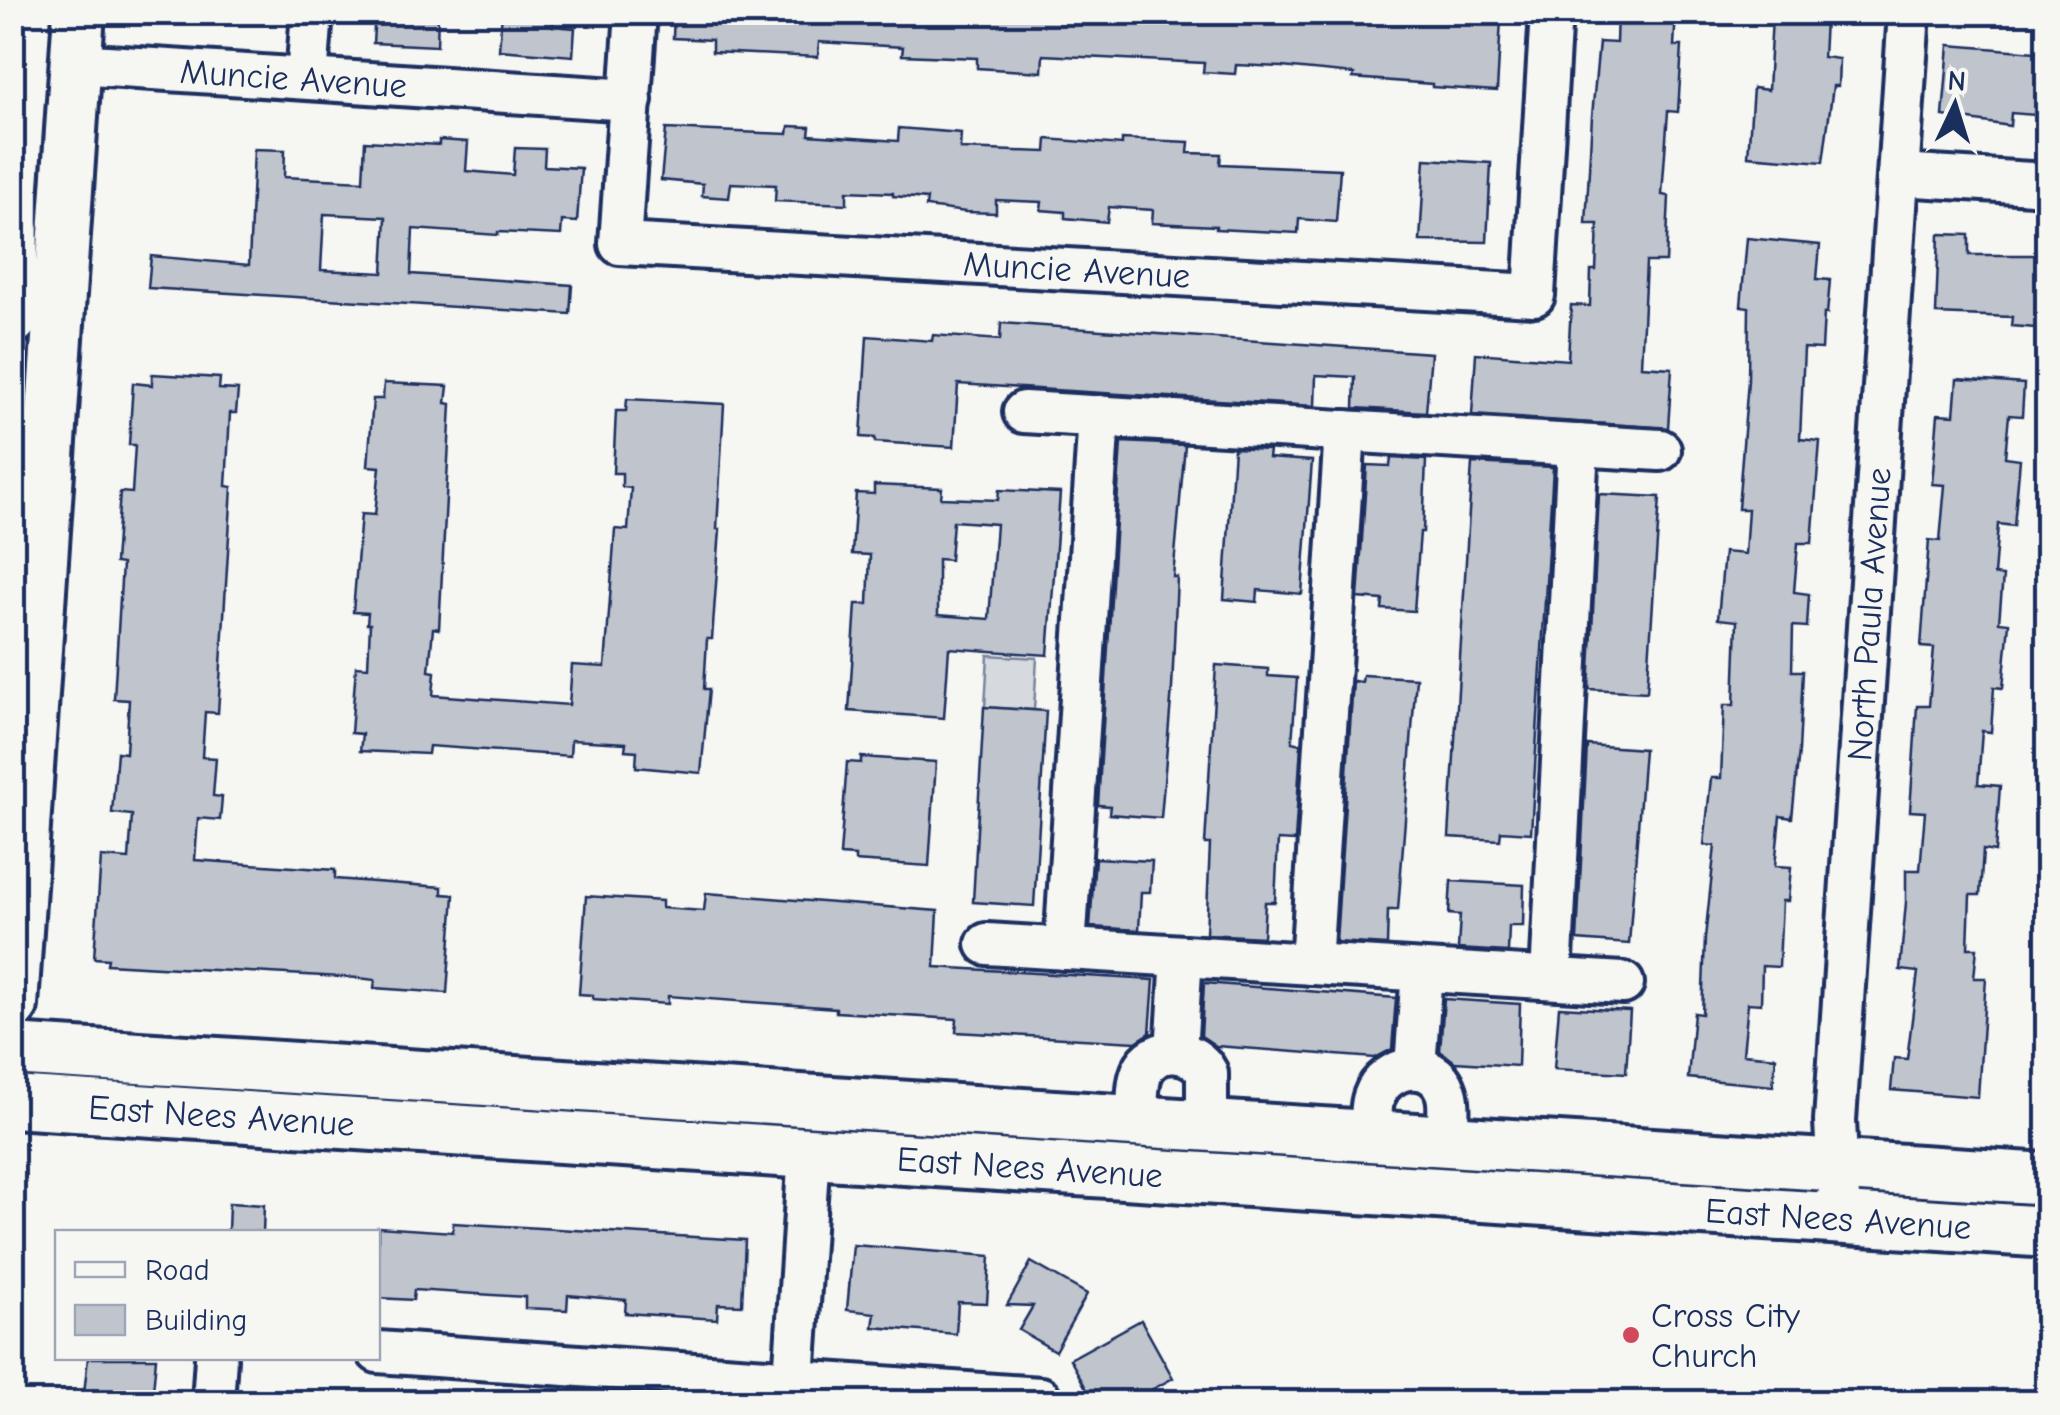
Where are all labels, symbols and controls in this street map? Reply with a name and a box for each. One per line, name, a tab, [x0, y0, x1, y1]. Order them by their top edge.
street label: Muncie Avenue	[179, 51, 408, 106]
north arrow	[1905, 55, 2005, 155]
text: N	[1946, 64, 1967, 98]
street label: Muncie Avenue	[962, 243, 1191, 297]
street label: North Paula Avenue	[1839, 466, 1900, 762]
street label: East Nees Avenue	[87, 1087, 356, 1145]
street label: East Nees Avenue	[896, 1139, 1164, 1196]
street label: East Nees Avenue	[1704, 1190, 1973, 1248]
legend	[55, 1230, 380, 1360]
text: Road	[145, 1253, 210, 1288]
place label: Cross City Church	[1651, 1295, 1800, 1376]
text: Building	[145, 1303, 248, 1338]
marker: Cross City Church	[1620, 1324, 1642, 1346]

